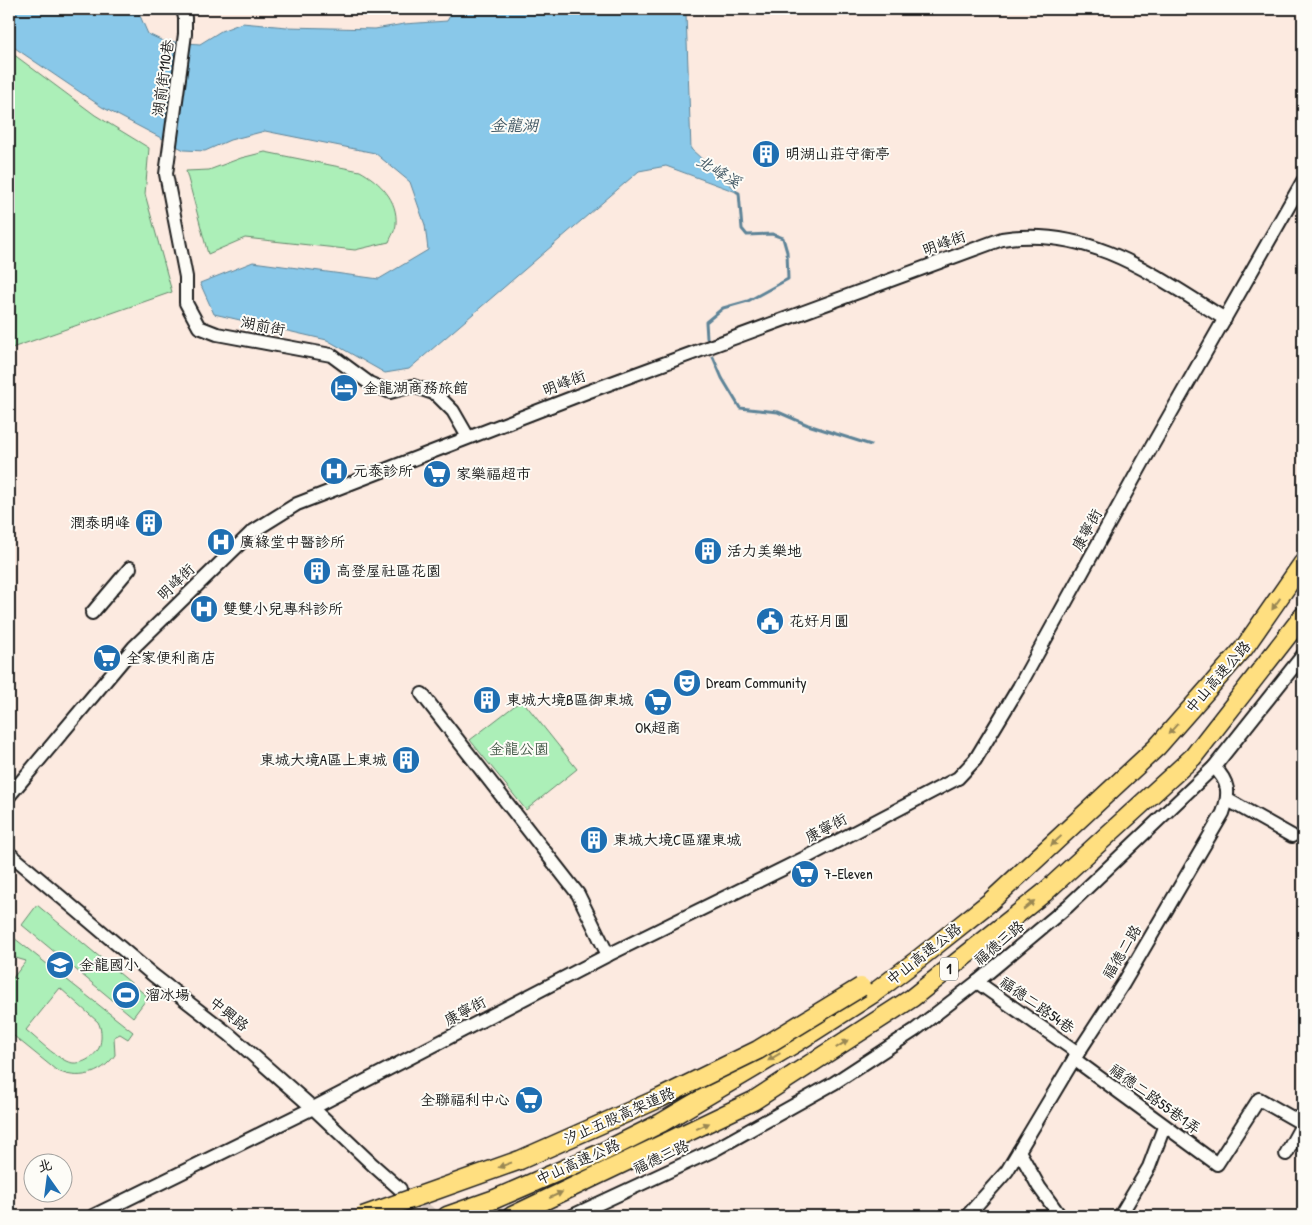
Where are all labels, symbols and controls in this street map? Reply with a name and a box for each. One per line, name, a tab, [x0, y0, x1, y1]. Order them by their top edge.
street label: 湖前街110巷	[147, 38, 178, 118]
water label: 金龍湖	[490, 114, 540, 136]
building icon: 明湖山莊守衛亭	[751, 139, 781, 169]
place label: 明湖山莊守衛亭	[785, 143, 890, 164]
water label: 北峰溪	[693, 149, 746, 193]
street label: 明峰街	[919, 225, 969, 260]
street label: 湖前街	[239, 311, 287, 340]
street label: 明峰街	[539, 365, 589, 400]
hotel icon: 金龍湖商務旅館	[329, 373, 359, 403]
place label: 金龍湖商務旅館	[363, 377, 468, 398]
hospital icon: 元泰診所	[319, 456, 349, 486]
supermarket icon: 家樂福超市	[422, 459, 452, 489]
place label: 元泰診所	[353, 460, 413, 481]
place label: 家樂福超市	[456, 463, 531, 484]
street label: 康寧街	[1066, 505, 1107, 555]
building icon: 潤泰明峰	[134, 508, 164, 538]
place label: 潤泰明峰	[70, 512, 130, 533]
hospital icon: 廣緣堂中醫診所	[206, 527, 236, 557]
place label: 廣緣堂中醫診所	[240, 531, 345, 552]
building icon: 活力美樂地	[693, 536, 723, 566]
place label: 活力美樂地	[727, 540, 802, 561]
building icon: 高登屋社區花園	[302, 556, 332, 586]
street label: 明峰街	[152, 558, 199, 605]
place label: 高登屋社區花園	[336, 560, 441, 581]
hospital icon: 雙雙小兒專科診所	[189, 594, 219, 624]
one-way arrow	[1271, 597, 1281, 610]
place label: 雙雙小兒專科診所	[223, 598, 343, 619]
public building icon: 花好月圓	[755, 606, 785, 636]
place label: 花好月圓	[789, 610, 849, 631]
street label: 中山高速公路	[1180, 636, 1255, 718]
supermarket icon: 全家便利商店	[92, 643, 122, 673]
place label: 全家便利商店	[126, 647, 216, 668]
theatre icon: Dream Community	[672, 668, 702, 698]
place label: Dream Community	[706, 672, 807, 693]
building icon: 東城大境B區御東城	[472, 685, 502, 715]
supermarket icon: OK超商	[643, 687, 673, 717]
place label: 東城大境B區御東城	[506, 689, 634, 710]
place label: OK超商	[635, 717, 681, 738]
one-way arrow	[1167, 722, 1178, 735]
park label: 金龍公園	[489, 738, 549, 759]
building icon: 東城大境A區上東城	[391, 745, 421, 775]
place label: 東城大境A區上東城	[260, 749, 387, 770]
street label: 康寧街	[801, 808, 851, 847]
building icon: 東城大境C區耀東城	[579, 825, 609, 855]
place label: 東城大境C區耀東城	[613, 829, 741, 850]
one-way arrow	[1050, 835, 1062, 847]
supermarket icon: 7-Eleven	[790, 859, 820, 889]
place label: 7-Eleven	[824, 863, 873, 884]
one-way arrow	[1022, 900, 1035, 911]
street label: 福德三路	[969, 915, 1028, 970]
street label: 中山高速公路	[882, 918, 966, 990]
street label: 福德二路	[1097, 921, 1146, 983]
school or university icon: 金龍國小	[45, 950, 75, 980]
place label: 金龍國小	[79, 954, 139, 975]
road number: 1	[940, 958, 958, 981]
street label: 福德二路54巷	[996, 971, 1079, 1038]
sports icon: 溜冰場	[111, 980, 141, 1010]
place label: 溜冰場	[145, 984, 190, 1005]
street label: 中興路	[205, 991, 253, 1036]
street label: 康寧街	[440, 991, 490, 1030]
one-way arrow	[836, 1039, 849, 1048]
one-way arrow	[767, 1052, 780, 1061]
street label: 福德二路55巷1弄	[1105, 1058, 1205, 1139]
street label: 汐止五股高架道路	[560, 1082, 678, 1150]
supermarket icon: 全聯福利中心	[514, 1085, 544, 1115]
place label: 全聯福利中心	[420, 1089, 510, 1110]
one-way arrow	[695, 1121, 710, 1130]
street label: 中山高速公路	[532, 1134, 623, 1189]
street label: 福德三路	[629, 1134, 692, 1179]
north arrow	[22, 1152, 72, 1202]
text: 北	[36, 1154, 54, 1176]
one-way arrow	[497, 1162, 512, 1170]
one-way arrow	[549, 1191, 563, 1199]

